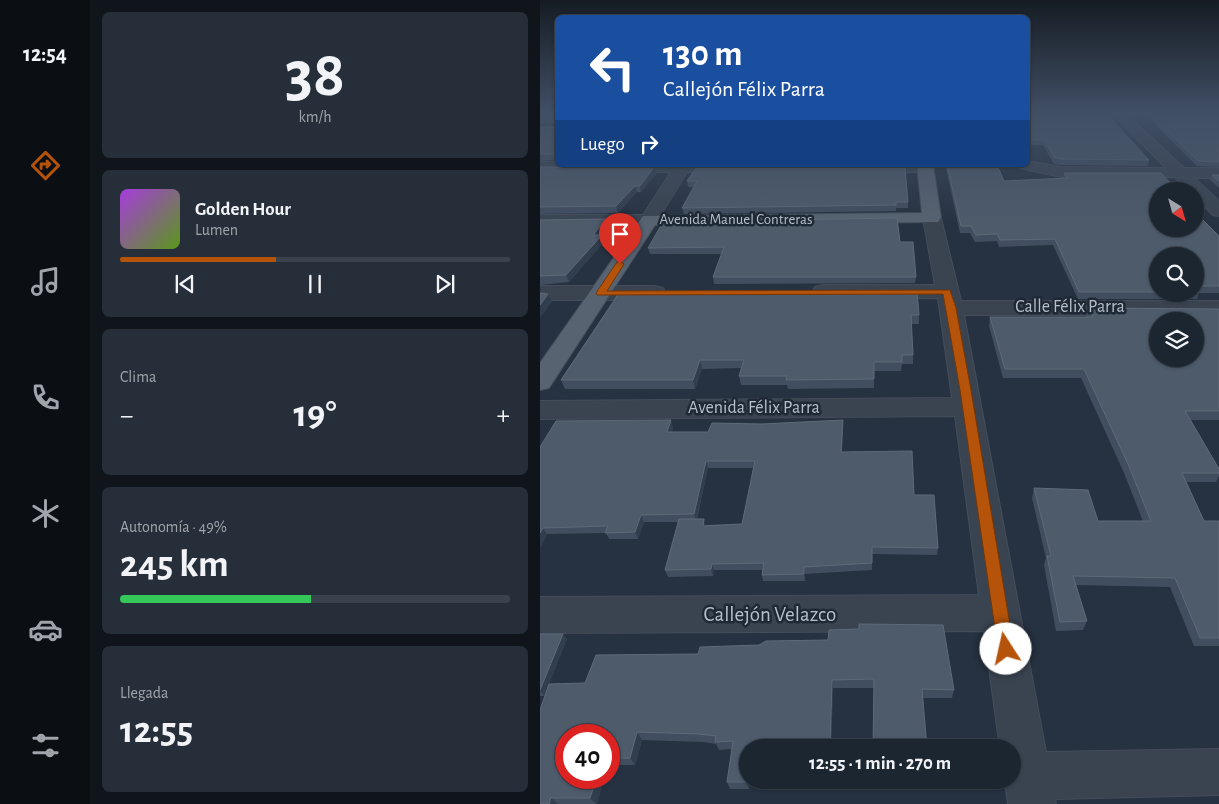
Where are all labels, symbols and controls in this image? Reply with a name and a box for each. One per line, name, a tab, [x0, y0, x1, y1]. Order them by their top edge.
icon: left	[580, 35, 645, 100]
text: 130 m	[663, 37, 742, 72]
text: 12:54	[23, 43, 67, 65]
text: 38	[285, 43, 345, 108]
text: Callejón Félix Parra	[663, 78, 825, 100]
text: km/h	[298, 109, 332, 125]
icon: right	[635, 130, 663, 158]
text: Luego	[580, 135, 625, 154]
icon: directions	[28, 148, 63, 183]
north arrow	[1149, 182, 1204, 238]
map controls	[1149, 182, 1204, 367]
text: Golden Hour	[195, 200, 291, 219]
street label: Avenida Manuel Contreras	[659, 212, 813, 227]
pin	[599, 213, 641, 264]
icon: arrive	[606, 220, 634, 248]
text: Lumen	[195, 222, 238, 238]
button: search	[1149, 247, 1204, 302]
icon: music	[28, 264, 63, 299]
icon: previous	[171, 270, 199, 298]
icon: pause	[301, 270, 329, 298]
icon: next	[431, 270, 459, 298]
street label: Calle Félix Parra	[1015, 298, 1125, 316]
button: layers	[1149, 312, 1204, 367]
text: Clima	[120, 369, 156, 385]
icon: phone	[28, 380, 63, 415]
text: 19°	[293, 396, 337, 434]
street label: Avenida Félix Parra	[688, 399, 820, 417]
text: −	[120, 402, 133, 430]
text: +	[497, 402, 510, 430]
icon: climate	[28, 496, 63, 531]
text: Autonomía · 49%	[120, 519, 227, 535]
text: 245 km	[120, 546, 229, 584]
street label: Callejón Velazco	[704, 604, 836, 625]
icon: car	[28, 612, 63, 647]
position arrow	[979, 622, 1031, 674]
text: Llegada	[120, 685, 168, 701]
text: 12:55	[120, 712, 193, 750]
speed limit sign: 40	[555, 724, 620, 789]
icon: filters	[28, 728, 63, 763]
text: 12:55 · 1 min · 270 m	[809, 754, 951, 773]

